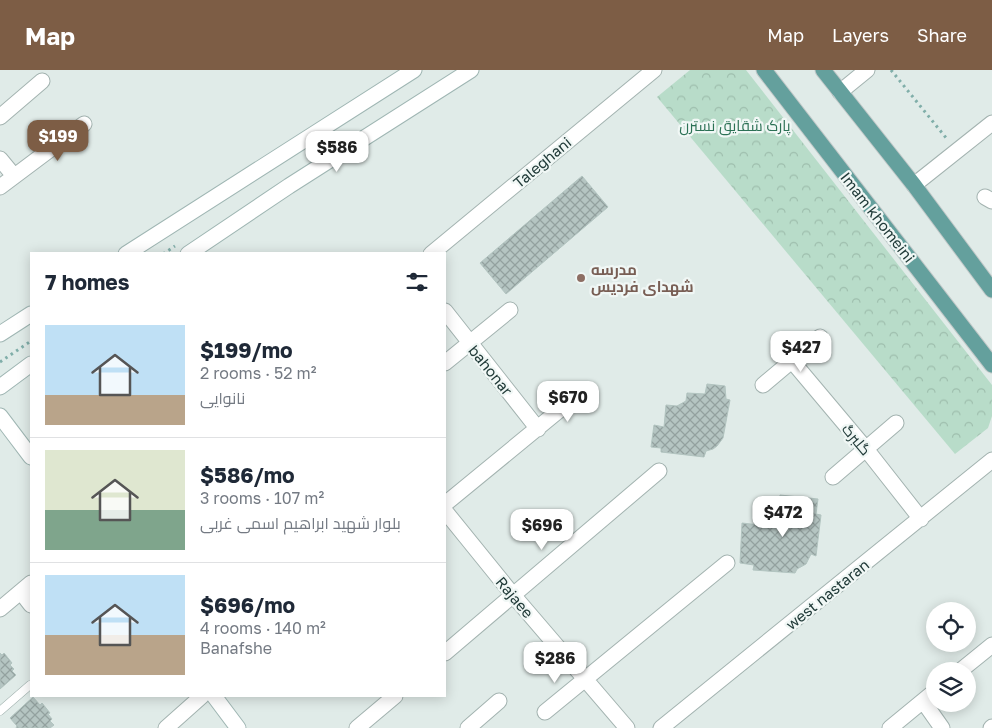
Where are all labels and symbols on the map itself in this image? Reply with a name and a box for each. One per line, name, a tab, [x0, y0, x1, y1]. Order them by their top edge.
park label: پارک شقایق نسترن	[679, 116, 791, 136]
pin: $199	[28, 119, 88, 162]
pin: $586	[307, 131, 367, 173]
street label: Taleghani	[509, 133, 575, 191]
street label: Imam khomeini	[837, 168, 919, 266]
place label: مدرسه شهدای فردیس	[591, 260, 694, 296]
marker: مدرسه شهدای فردیس	[575, 272, 587, 284]
pin: $427	[771, 330, 831, 373]
street label: bahonar	[465, 341, 517, 399]
pin: $670	[538, 380, 598, 423]
street label: گلبرگ	[838, 420, 875, 459]
pin: $472	[753, 496, 813, 538]
pin: $696	[512, 508, 572, 551]
street label: west nastaran	[782, 555, 872, 633]
street label: Rajaee	[493, 573, 538, 622]
pin: $286	[525, 642, 585, 684]

